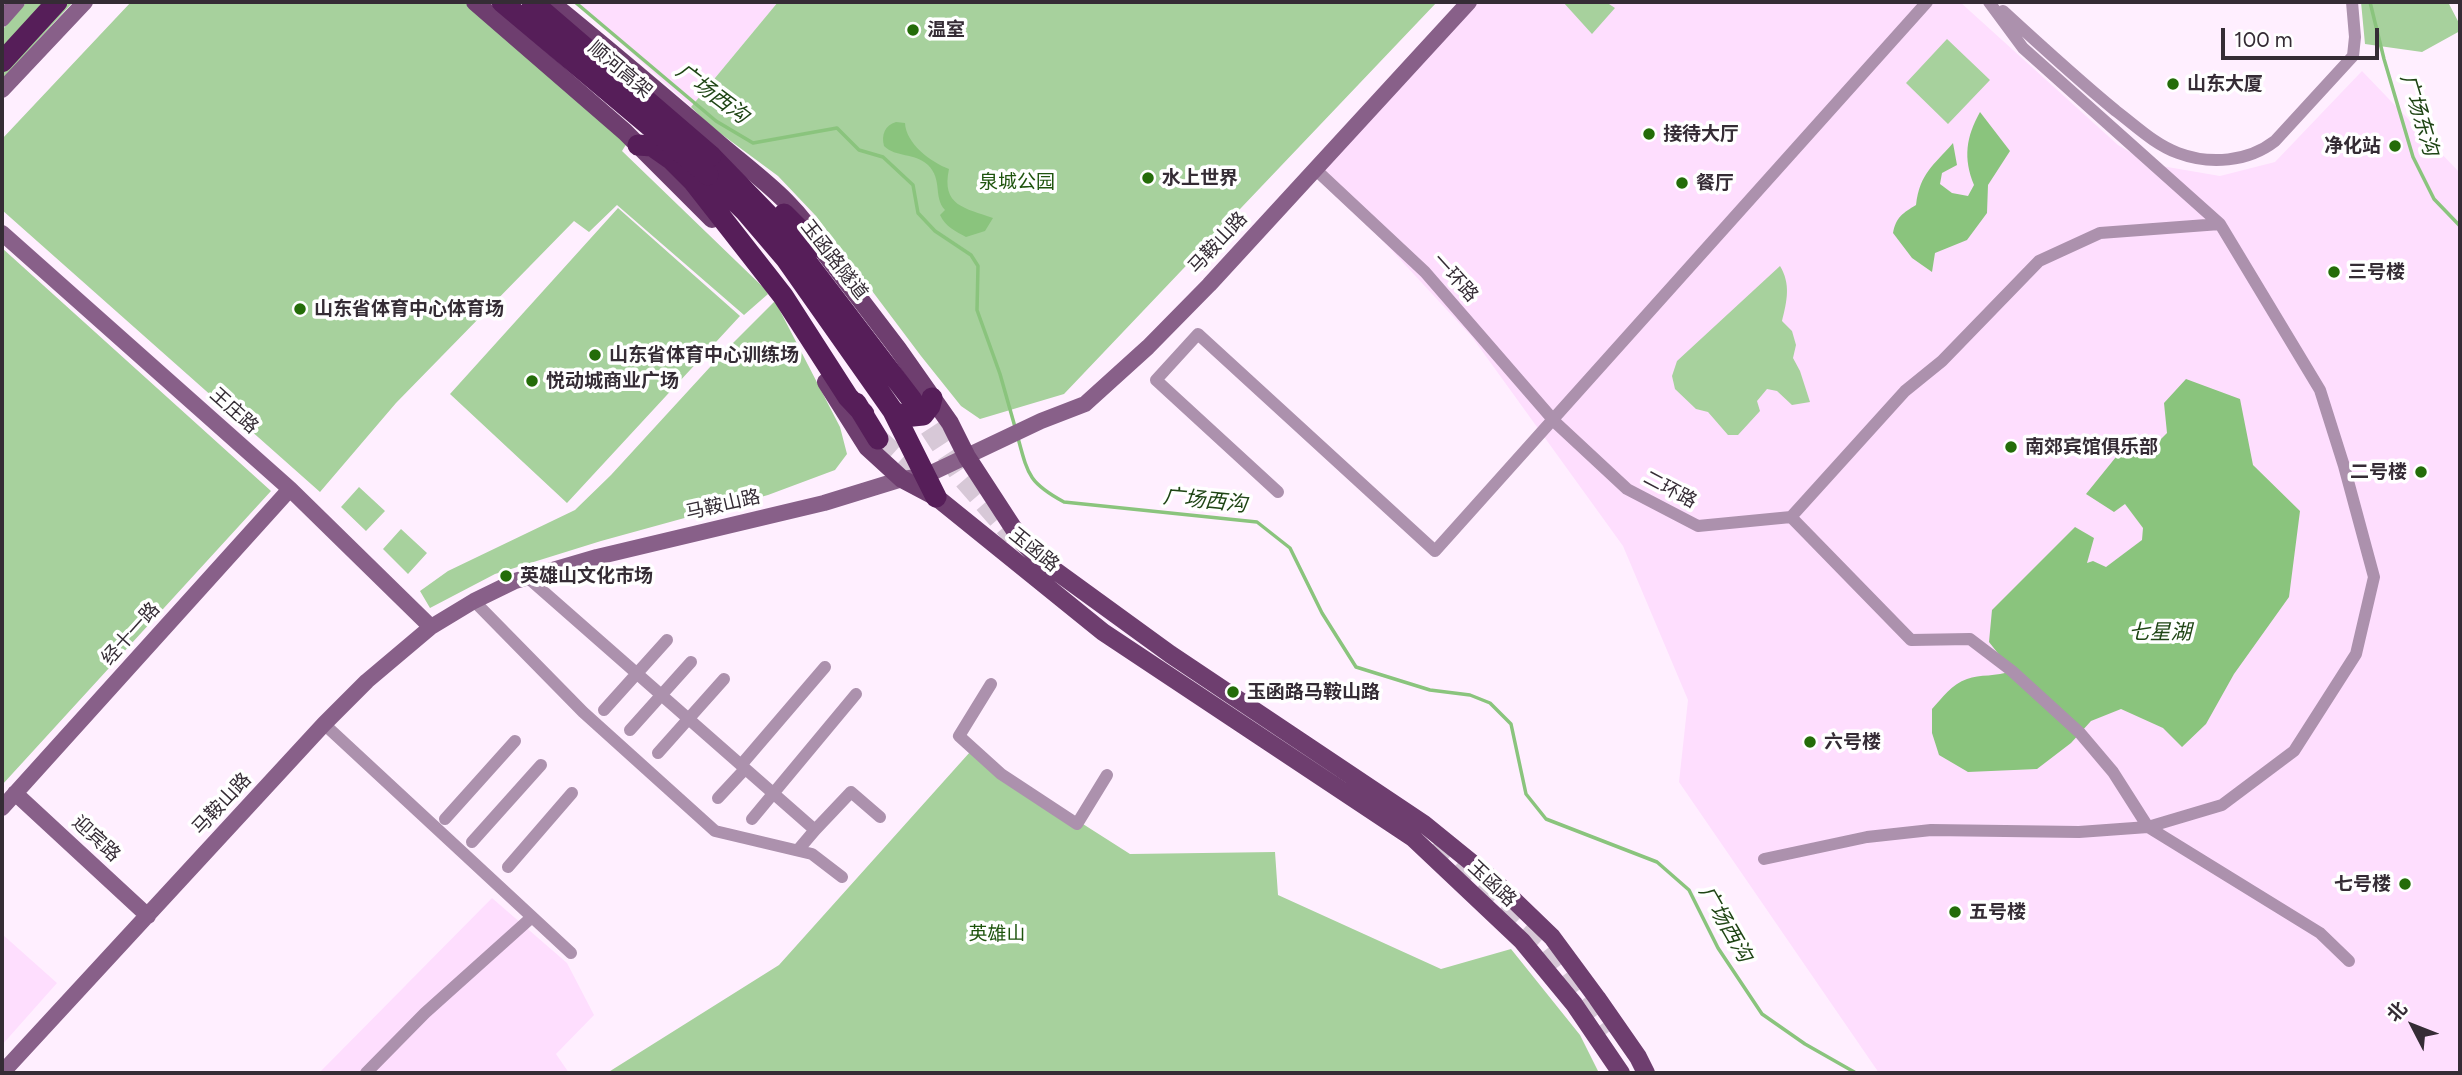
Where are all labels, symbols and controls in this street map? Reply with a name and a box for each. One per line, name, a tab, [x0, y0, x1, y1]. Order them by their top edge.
scale bar	[2224, 14, 2382, 58]
place label: 温室	[927, 19, 965, 41]
marker: 温室	[905, 22, 921, 38]
text: 100 m	[2234, 27, 2293, 52]
street label: 顺河高架	[584, 37, 656, 103]
water label: 广场西沟	[671, 59, 753, 129]
water label: 广场东沟	[2395, 71, 2443, 159]
place label: 山东大厦	[2187, 73, 2263, 95]
marker: 山东大厦	[2165, 76, 2181, 92]
place label: 接待大厅	[1663, 123, 1739, 145]
marker: 接待大厅	[1641, 126, 1657, 142]
place label: 净化站	[2324, 135, 2381, 157]
marker: 净化站	[2387, 138, 2403, 154]
place label: 水上世界	[1162, 167, 1238, 189]
marker: 水上世界	[1140, 170, 1156, 186]
park label: 泉城公园	[979, 171, 1055, 193]
place label: 餐厅	[1696, 172, 1734, 194]
marker: 餐厅	[1674, 175, 1690, 191]
street label: 马鞍山路	[1184, 207, 1252, 279]
street label: 玉函路隧道	[796, 216, 872, 304]
street label: 一环路	[1427, 249, 1483, 307]
place label: 三号楼	[2348, 261, 2405, 283]
marker: 三号楼	[2326, 264, 2342, 280]
place label: 山东省体育中心体育场	[314, 298, 504, 320]
marker: 山东省体育中心体育场	[292, 301, 308, 317]
place label: 山东省体育中心训练场	[609, 344, 799, 366]
marker: 山东省体育中心训练场	[587, 347, 603, 363]
place label: 悦动城商业广场	[546, 370, 679, 392]
marker: 悦动城商业广场	[524, 373, 540, 389]
street label: 王庄路	[205, 383, 263, 439]
place label: 南郊宾馆俱乐部	[2025, 436, 2158, 458]
marker: 南郊宾馆俱乐部	[2003, 439, 2019, 455]
place label: 二号楼	[2350, 461, 2407, 483]
marker: 二号楼	[2413, 464, 2429, 480]
street label: 二环路	[1639, 467, 1701, 513]
water label: 广场西沟	[1162, 484, 1248, 518]
street label: 马鞍山路	[683, 485, 763, 525]
street label: 玉函路	[1005, 523, 1063, 577]
place label: 英雄山文化市场	[520, 565, 653, 587]
marker: 英雄山文化市场	[498, 568, 514, 584]
street label: 经十一路	[97, 598, 165, 670]
water label: 七星湖	[2129, 620, 2191, 646]
place label: 玉函路马鞍山路	[1247, 681, 1380, 703]
marker: 玉函路马鞍山路	[1225, 684, 1241, 700]
place label: 六号楼	[1824, 731, 1881, 753]
marker: 六号楼	[1802, 734, 1818, 750]
street label: 马鞍山路	[188, 768, 256, 840]
street label: 迎宾路	[67, 811, 125, 867]
street label: 玉函路	[1463, 856, 1521, 912]
place label: 七号楼	[2334, 873, 2391, 895]
marker: 七号楼	[2397, 876, 2413, 892]
water label: 广场西沟	[1693, 881, 1757, 967]
place label: 五号楼	[1969, 901, 2026, 923]
marker: 五号楼	[1947, 904, 1963, 920]
park label: 英雄山	[969, 923, 1025, 945]
north arrow	[2378, 991, 2448, 1061]
text: 北	[2382, 997, 2412, 1026]

